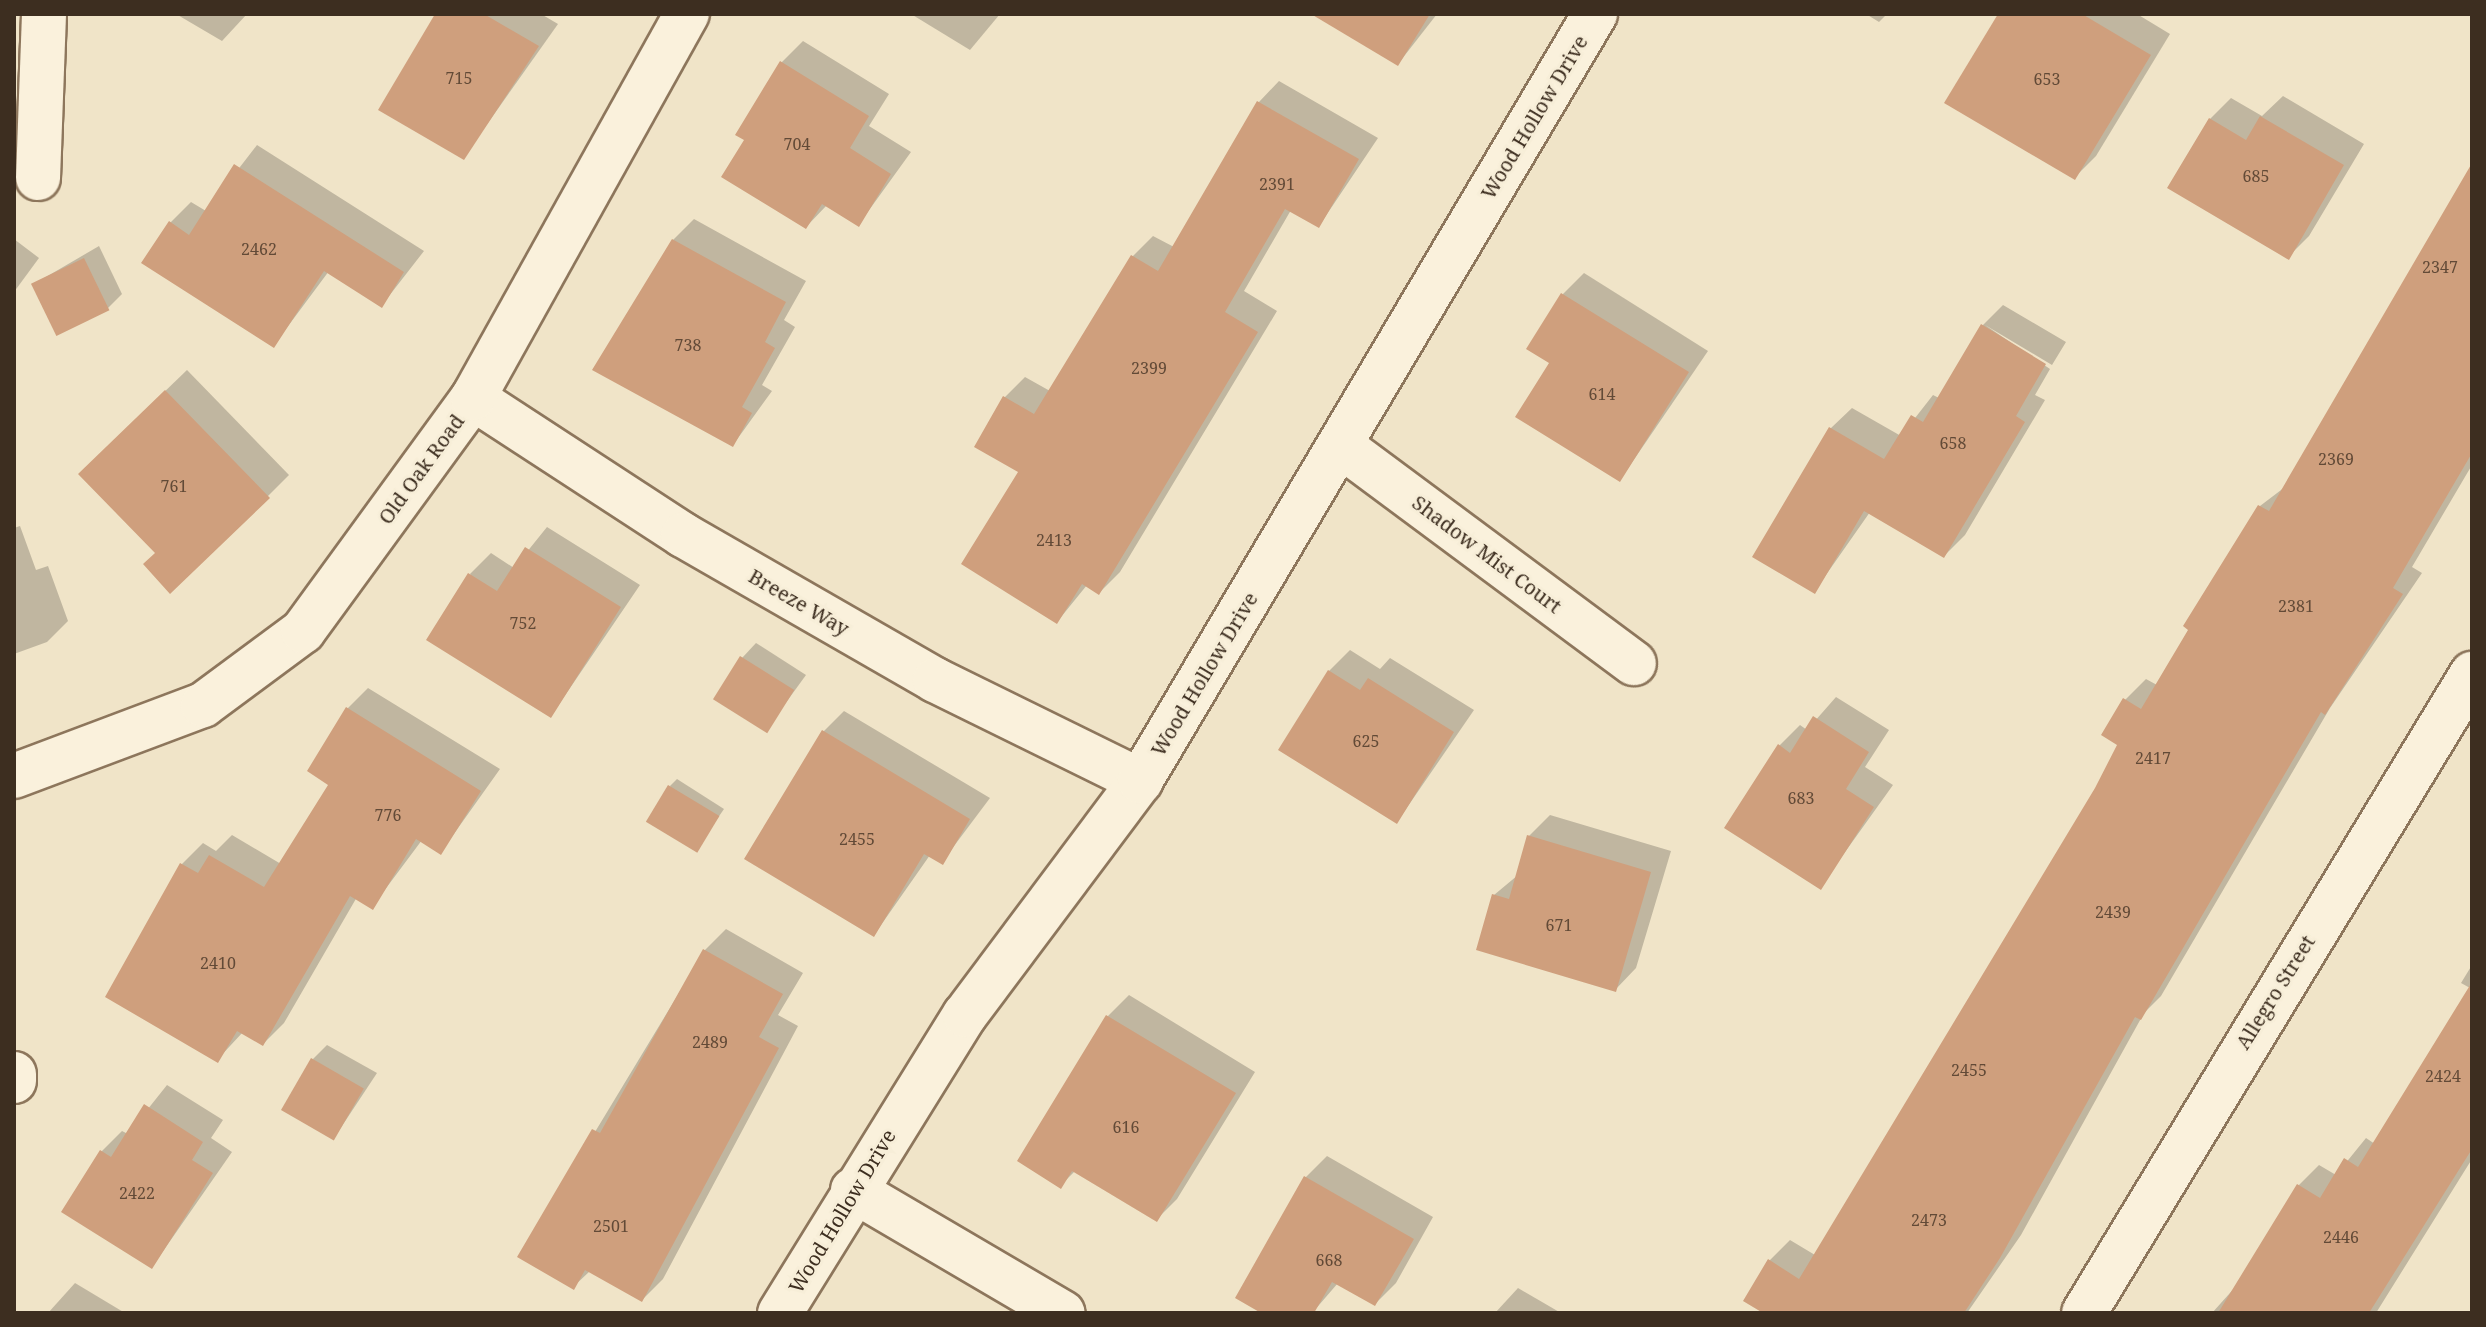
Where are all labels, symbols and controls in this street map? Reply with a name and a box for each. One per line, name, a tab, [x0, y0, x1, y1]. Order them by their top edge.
street label: Wood Hollow Drive	[1476, 31, 1592, 203]
house number: 715	[446, 68, 472, 88]
house number: 653	[2034, 69, 2060, 89]
house number: 704	[784, 134, 810, 154]
house number: 685	[2243, 166, 2269, 186]
house number: 2391	[1259, 174, 1295, 194]
house number: 2462	[241, 239, 277, 259]
house number: 2347	[2422, 257, 2458, 277]
house number: 738	[675, 335, 701, 355]
house number: 2399	[1131, 358, 1167, 378]
house number: 614	[1589, 384, 1615, 404]
street label: Old Oak Road	[373, 409, 469, 529]
house number: 658	[1940, 433, 1966, 453]
house number: 2369	[2318, 449, 2354, 469]
house number: 761	[161, 476, 187, 496]
street label: Shadow Mist Court	[1408, 490, 1566, 618]
house number: 2413	[1036, 530, 1072, 550]
street label: Breeze Way	[745, 564, 853, 640]
street label: Wood Hollow Drive	[1146, 588, 1262, 760]
house number: 2381	[2278, 596, 2314, 616]
house number: 752	[510, 613, 536, 633]
house number: 625	[1353, 731, 1379, 751]
house number: 2417	[2135, 748, 2171, 768]
house number: 683	[1788, 788, 1814, 808]
house number: 776	[375, 805, 401, 825]
house number: 2455	[839, 829, 875, 849]
house number: 2439	[2095, 902, 2131, 922]
house number: 671	[1546, 915, 1572, 935]
street label: Allegro Street	[2230, 931, 2320, 1053]
house number: 2410	[200, 953, 236, 973]
house number: 2489	[692, 1032, 728, 1052]
house number: 2455	[1951, 1060, 1987, 1080]
house number: 2424	[2425, 1066, 2461, 1086]
house number: 616	[1113, 1117, 1139, 1137]
street label: Wood Hollow Drive	[784, 1125, 900, 1297]
house number: 2422	[119, 1183, 155, 1203]
house number: 2473	[1911, 1210, 1947, 1230]
house number: 2501	[593, 1216, 629, 1236]
house number: 2446	[2323, 1227, 2359, 1247]
house number: 668	[1316, 1250, 1342, 1270]

